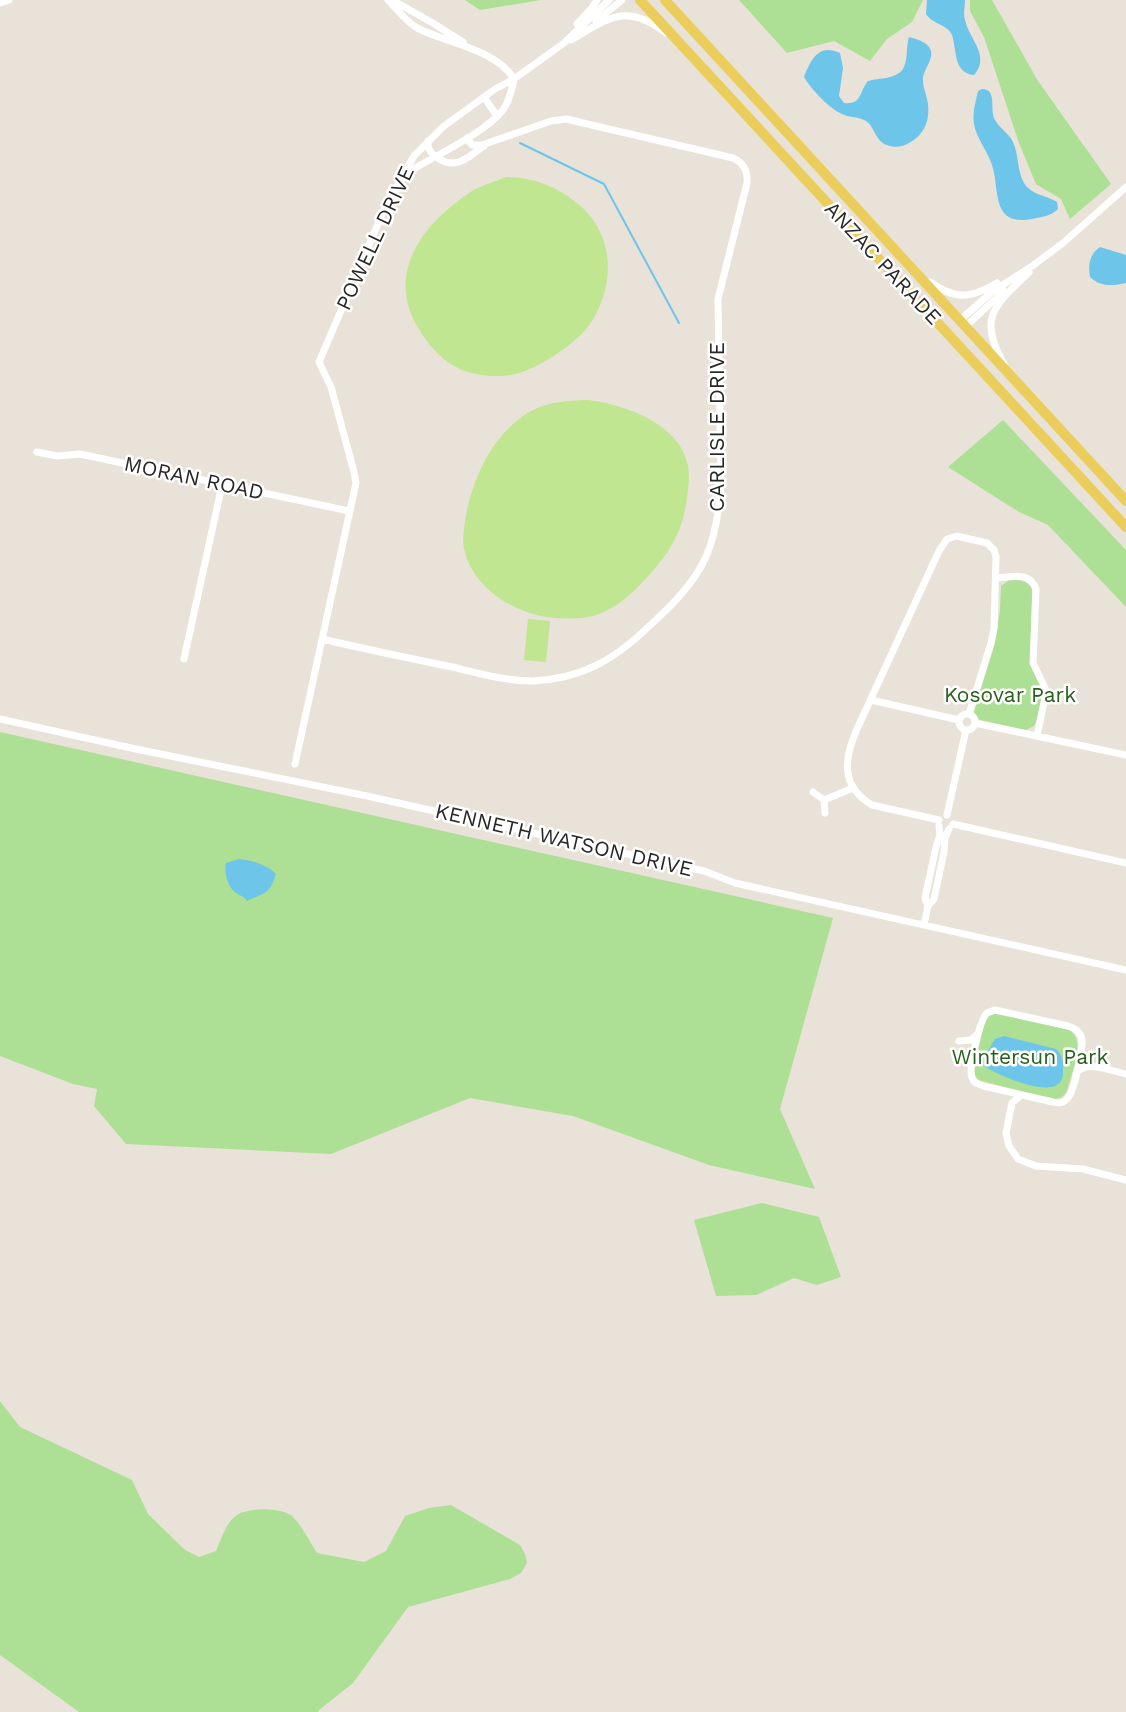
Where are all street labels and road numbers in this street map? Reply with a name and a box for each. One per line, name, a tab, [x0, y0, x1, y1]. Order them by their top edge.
street label: POWELL DRIVE	[330, 162, 419, 314]
street label: ANZAC PARADE	[820, 196, 947, 330]
street label: CARLISLE DRIVE	[704, 342, 729, 512]
street label: MORAN ROAD	[122, 451, 266, 505]
street label: KENNETH WATSON DRIVE	[433, 798, 695, 881]

